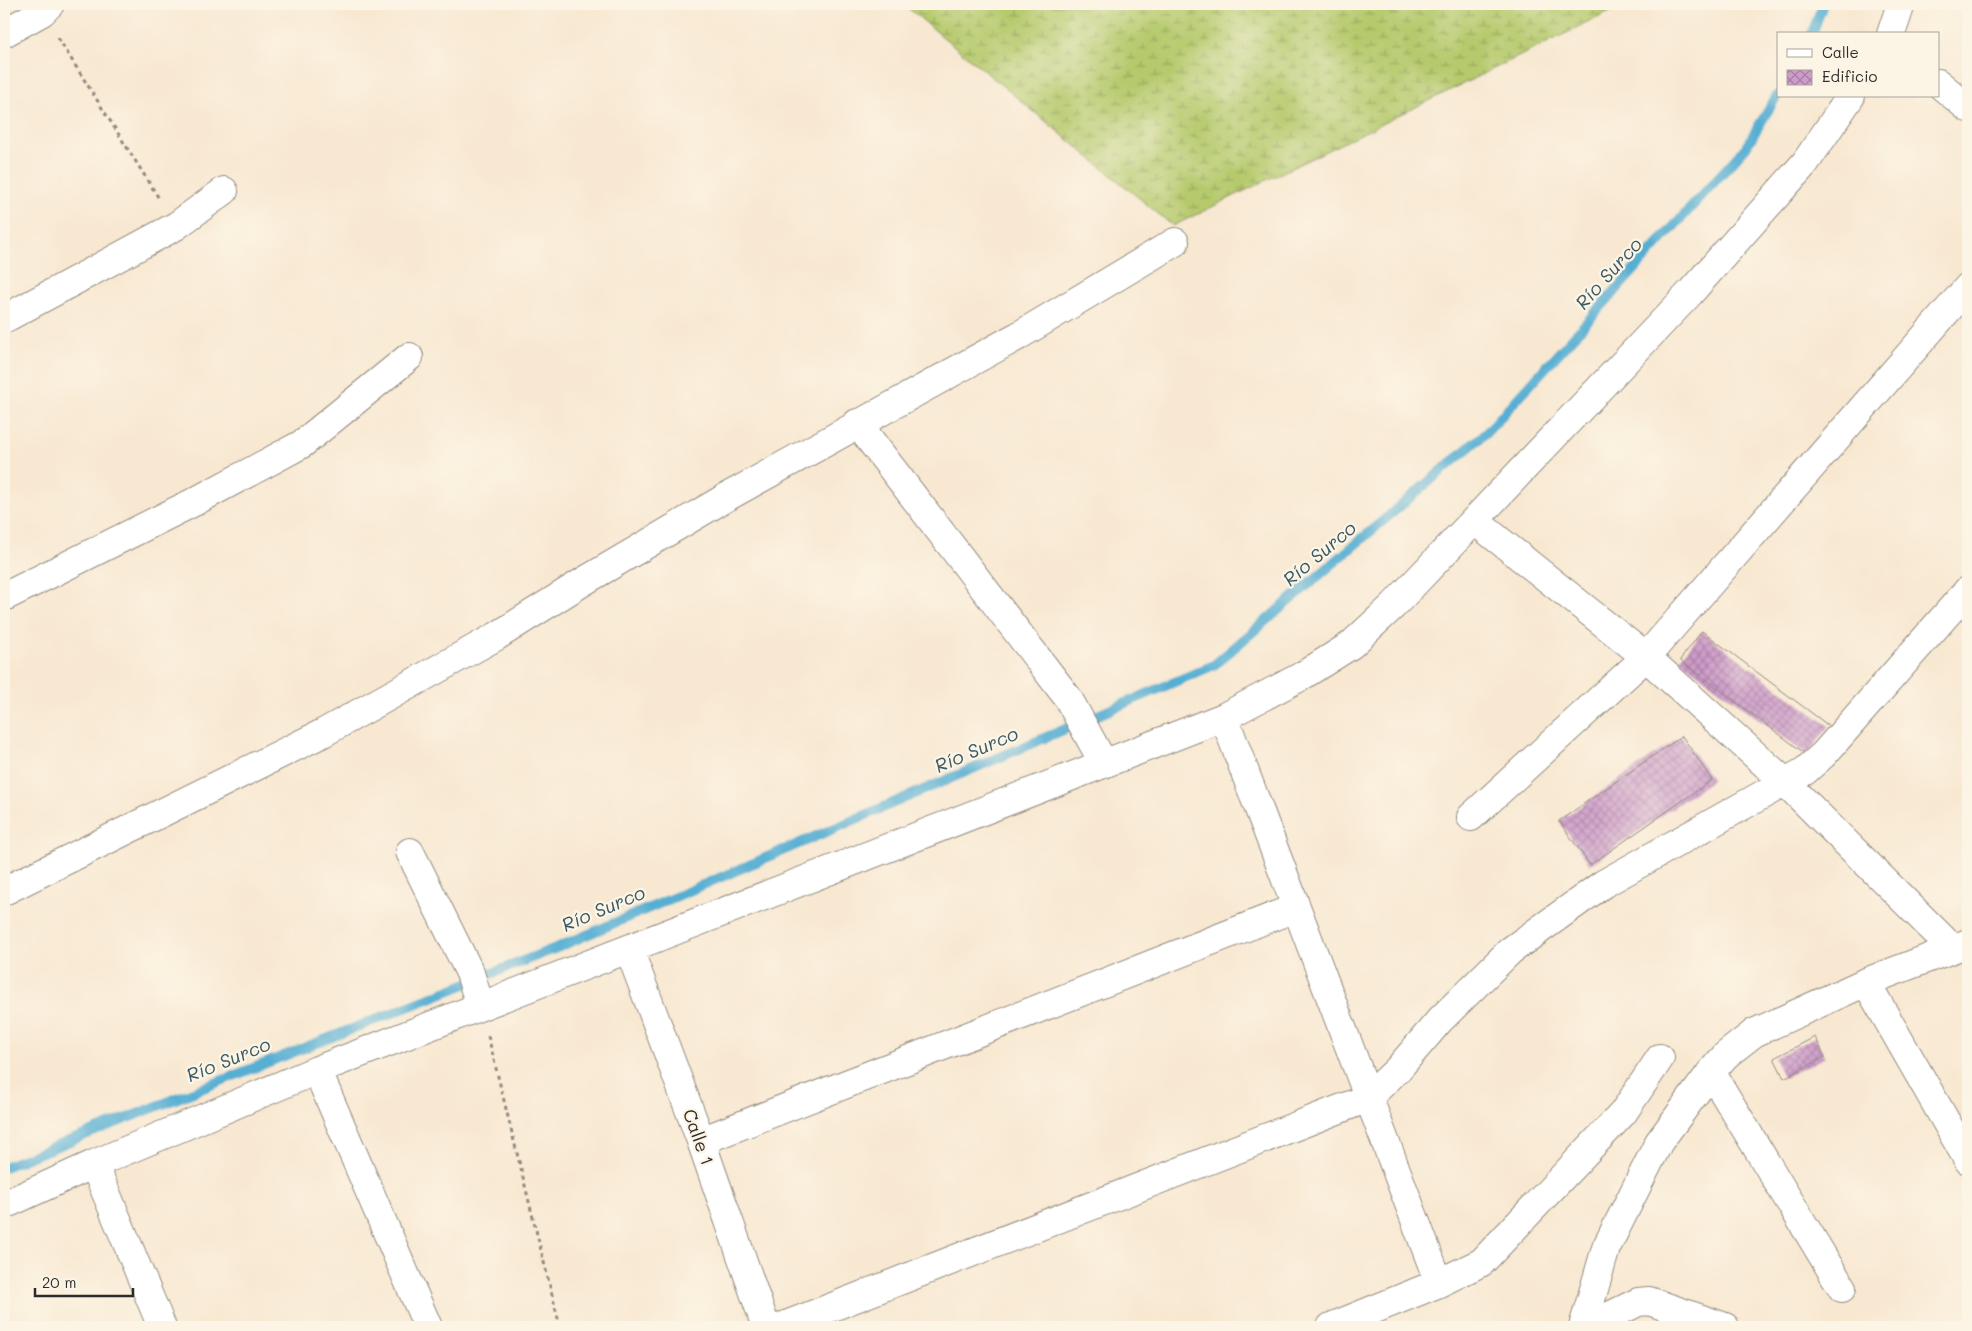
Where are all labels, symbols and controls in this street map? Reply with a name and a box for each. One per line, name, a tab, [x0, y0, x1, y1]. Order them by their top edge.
legend	[1777, 32, 1940, 98]
text: Calle	[1822, 42, 1859, 62]
text: Edificio	[1822, 66, 1878, 86]
water label: Río Surco	[1569, 232, 1647, 314]
water label: Río Surco	[1277, 515, 1361, 591]
water label: Río Surco	[930, 720, 1022, 778]
water label: Río Surco	[557, 879, 649, 937]
water label: Río Surco	[182, 1031, 274, 1087]
street label: Calle 1	[678, 1106, 720, 1168]
scale bar	[35, 1266, 132, 1298]
text: 20 m	[42, 1272, 76, 1292]

